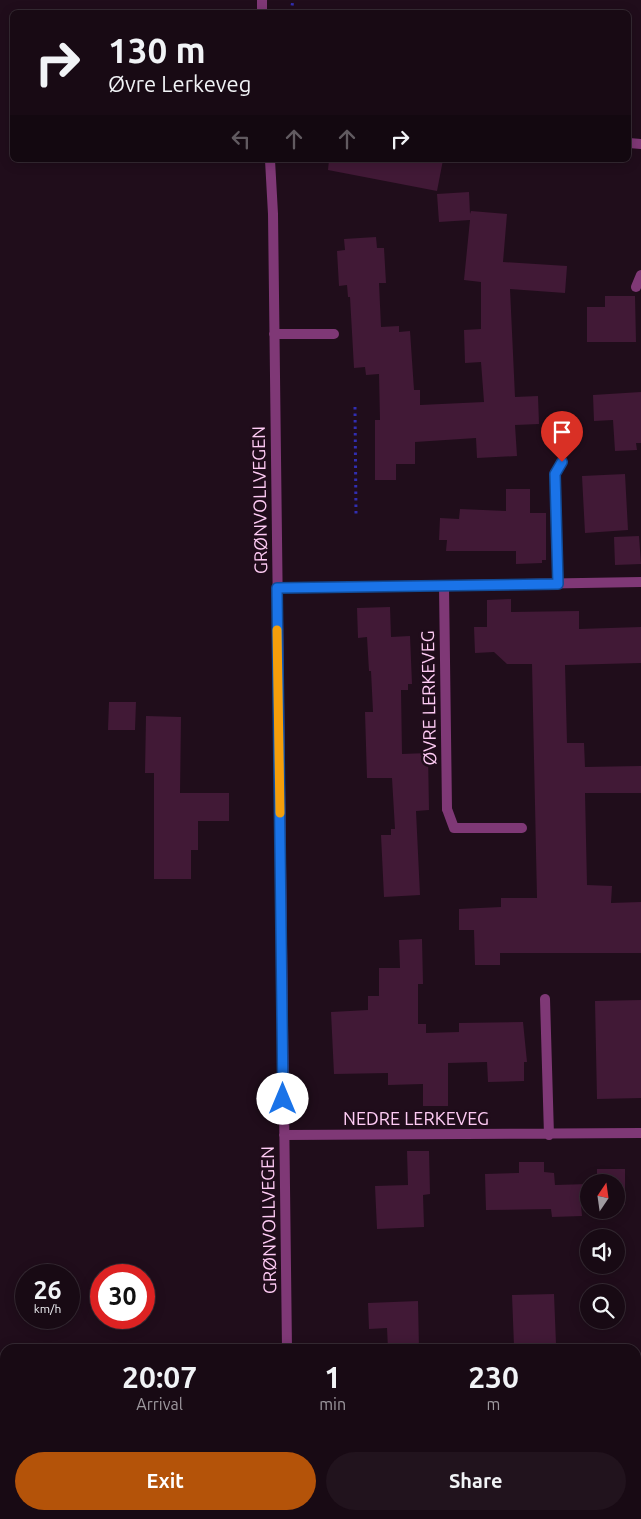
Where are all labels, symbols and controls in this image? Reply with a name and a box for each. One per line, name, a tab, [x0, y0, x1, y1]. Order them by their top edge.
icon: right	[25, 30, 90, 95]
text: 130 m	[108, 30, 206, 70]
text: Øvre Lerkeveg	[108, 71, 251, 96]
icon: left	[227, 125, 255, 153]
icon: ahead	[280, 125, 308, 153]
icon: ahead	[333, 125, 361, 153]
icon: right	[386, 125, 414, 153]
pin	[541, 411, 583, 462]
icon: arrive	[548, 418, 576, 446]
street label: GRØNVOLLVEGEN	[248, 426, 270, 574]
street label: ØVRE LERKEVEG	[417, 630, 439, 766]
position arrow	[256, 1072, 308, 1124]
street label: NEDRE LERKEVEG	[343, 1108, 489, 1128]
street label: GRØNVOLLVEGEN	[257, 1146, 279, 1294]
north arrow	[580, 1174, 625, 1219]
map controls	[580, 1174, 625, 1329]
button: sound	[580, 1229, 625, 1274]
speed limit sign: 30	[90, 1264, 155, 1329]
text: 26	[33, 1276, 62, 1304]
button: search	[580, 1284, 625, 1329]
text: km/h	[34, 1302, 61, 1315]
text: 20:07	[122, 1360, 197, 1394]
text: 1	[324, 1360, 341, 1394]
text: 230	[468, 1360, 519, 1394]
text: Arrival	[136, 1395, 183, 1413]
text: min	[319, 1395, 346, 1413]
text: m	[487, 1395, 500, 1413]
button: Exit	[15, 1452, 316, 1510]
button: Share	[326, 1452, 626, 1510]

